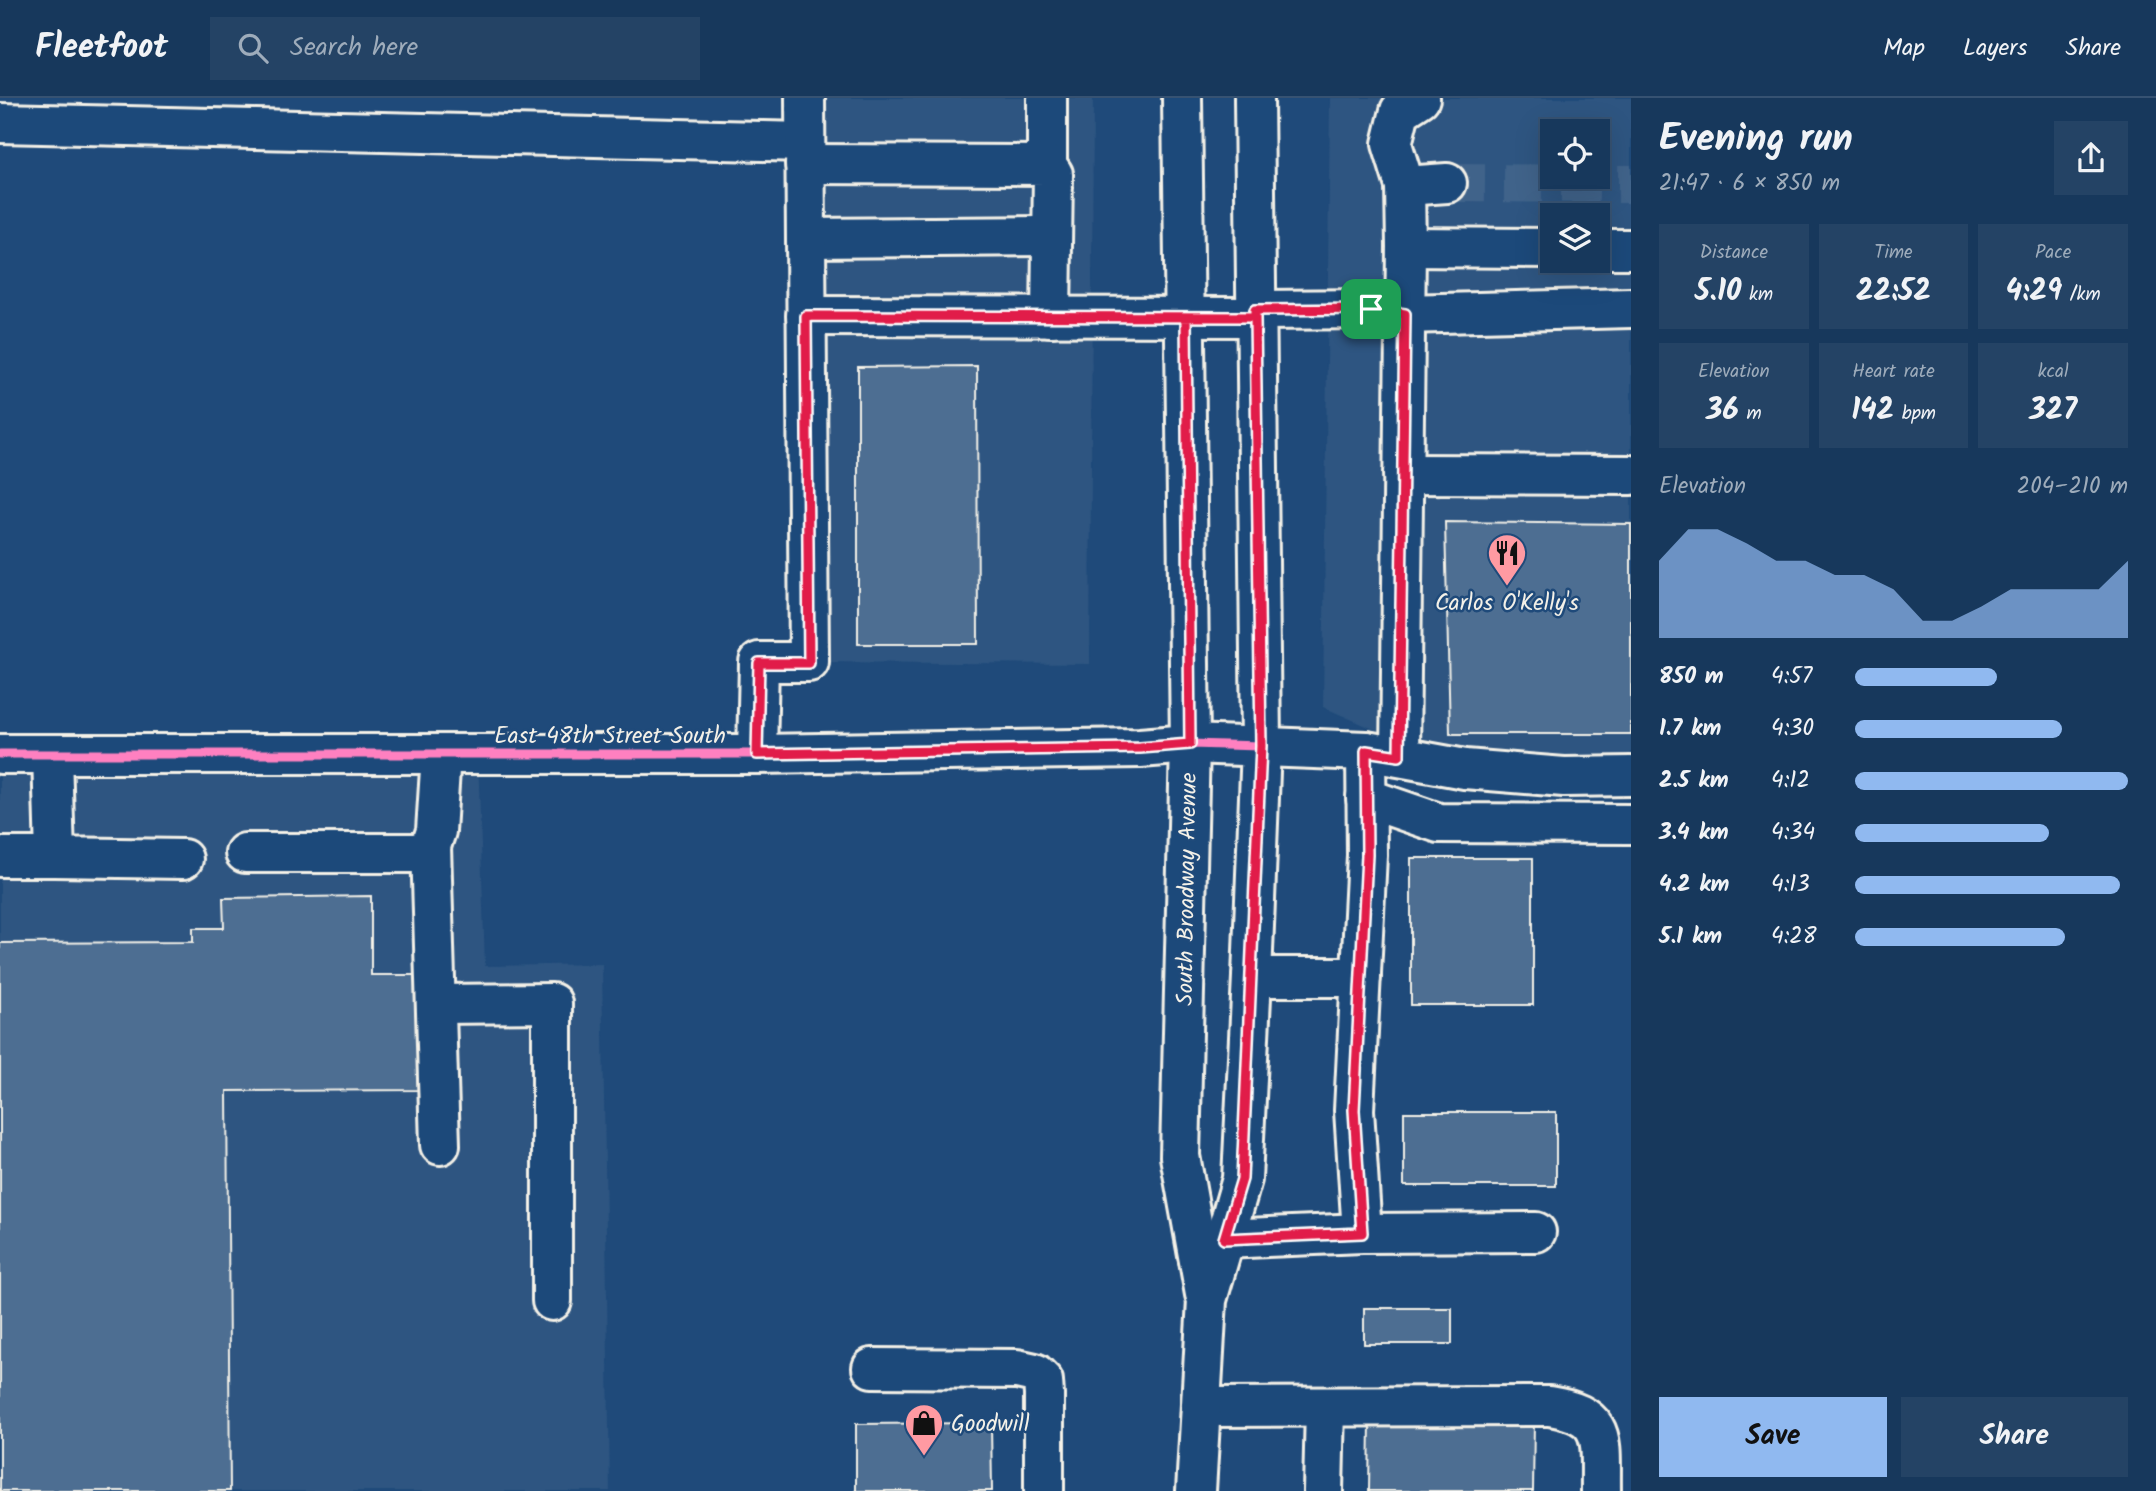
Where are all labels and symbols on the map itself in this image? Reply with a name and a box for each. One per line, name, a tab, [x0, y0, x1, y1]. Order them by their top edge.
pin	[1341, 279, 1401, 339]
restaurant icon: Carlos O'Kelly's	[1486, 532, 1528, 587]
place label: Carlos O'Kelly's	[1435, 586, 1579, 622]
street label: East 48th Street South	[494, 719, 726, 755]
street label: South Broadway Avenue	[1168, 772, 1208, 1006]
shop icon: Goodwill	[903, 1402, 945, 1457]
place label: Goodwill	[951, 1407, 1030, 1443]

